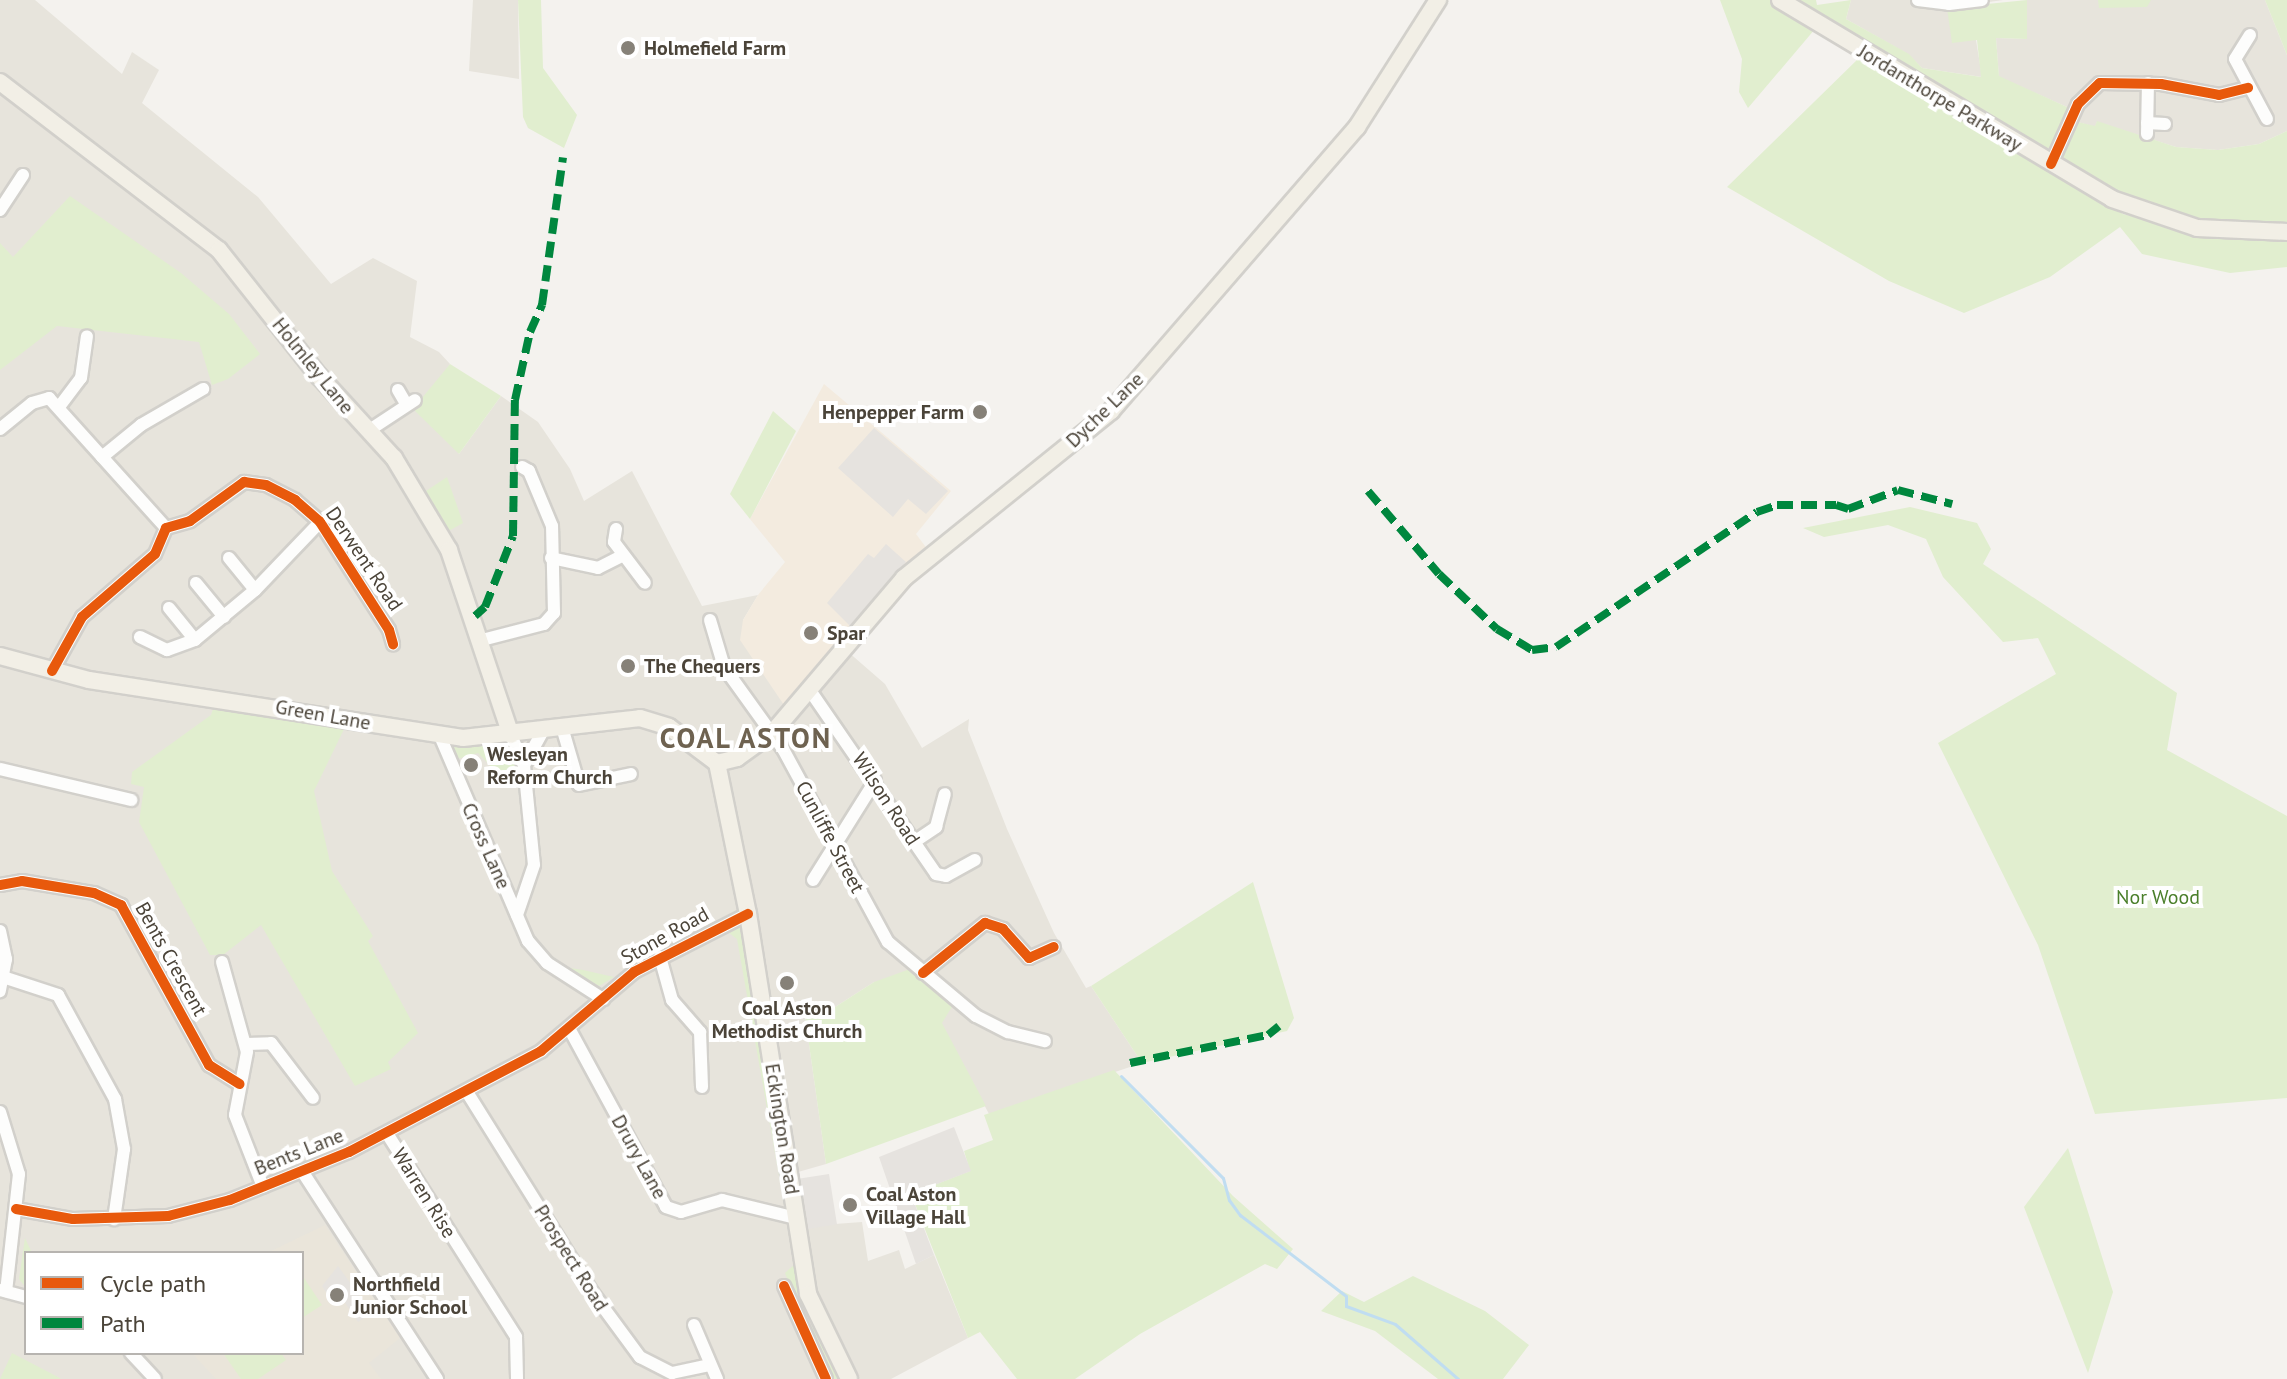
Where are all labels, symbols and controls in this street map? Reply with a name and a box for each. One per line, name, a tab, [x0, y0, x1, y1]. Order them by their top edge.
place label: Holmefield Farm	[644, 36, 786, 60]
marker: Holmefield Farm	[619, 39, 637, 57]
street label: Jordanthorpe Parkway	[1854, 39, 2026, 157]
street label: Holmley Lane	[267, 313, 359, 419]
street label: Dyche Lane	[1061, 367, 1149, 453]
place label: Henpepper Farm	[822, 400, 964, 424]
marker: Henpepper Farm	[971, 403, 989, 421]
street label: Derwent Road	[320, 503, 408, 615]
place label: Spar	[827, 621, 865, 645]
marker: Spar	[802, 624, 820, 642]
place label: The Chequers	[644, 654, 761, 678]
marker: The Chequers	[619, 657, 637, 675]
street label: Green Lane	[273, 695, 373, 735]
district label: COAL ASTON	[659, 721, 833, 755]
place label: Wesleyan Reform Church	[487, 742, 613, 789]
street label: Wilson Road	[847, 748, 925, 850]
marker: Wesleyan Reform Church	[462, 756, 480, 774]
street label: Cunliffe Street	[791, 777, 869, 897]
street label: Cross Lane	[456, 799, 516, 893]
park label: Nor Wood	[2116, 885, 2200, 909]
street label: Bents Crescent	[130, 898, 212, 1020]
street label: Stone Road	[617, 902, 713, 970]
marker: Coal Aston Methodist Church	[778, 974, 796, 992]
place label: Coal Aston Methodist Church	[712, 996, 862, 1043]
street label: Eckington Road	[760, 1062, 804, 1196]
street label: Drury Lane	[606, 1110, 672, 1204]
street label: Bents Lane	[251, 1123, 347, 1181]
street label: Warren Rise	[387, 1144, 461, 1242]
place label: Coal Aston Village Hall	[866, 1182, 966, 1229]
marker: Coal Aston Village Hall	[841, 1196, 859, 1214]
street label: Prospect Road	[529, 1200, 613, 1316]
legend	[24, 1251, 304, 1355]
text: Cycle path	[100, 1268, 206, 1299]
place label: Northfield Junior School	[353, 1272, 467, 1319]
marker: Northfield Junior School	[328, 1286, 346, 1304]
text: Path	[100, 1308, 146, 1339]

